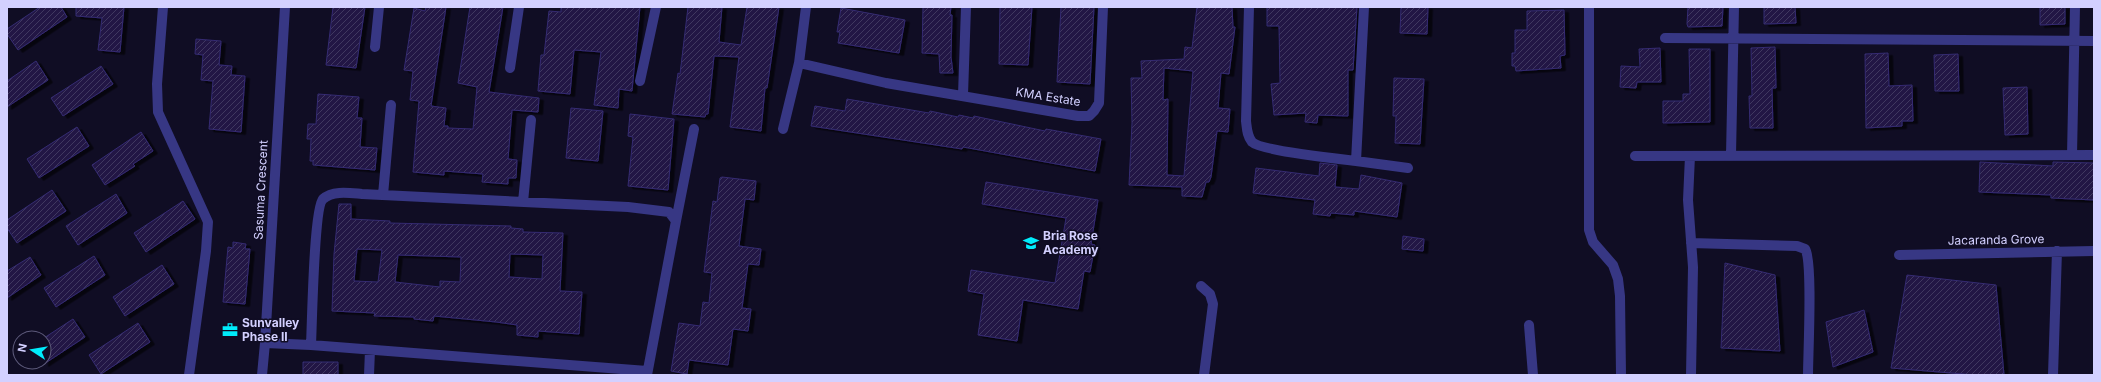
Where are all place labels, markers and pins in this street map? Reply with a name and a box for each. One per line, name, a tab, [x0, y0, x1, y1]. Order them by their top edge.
place label: Bria Rose Academy	[1043, 228, 1099, 257]
school or university icon: Bria Rose Academy	[1022, 234, 1040, 252]
place label: Sunvalley Phase II	[242, 315, 300, 344]
office icon: Sunvalley Phase II	[221, 321, 239, 339]

